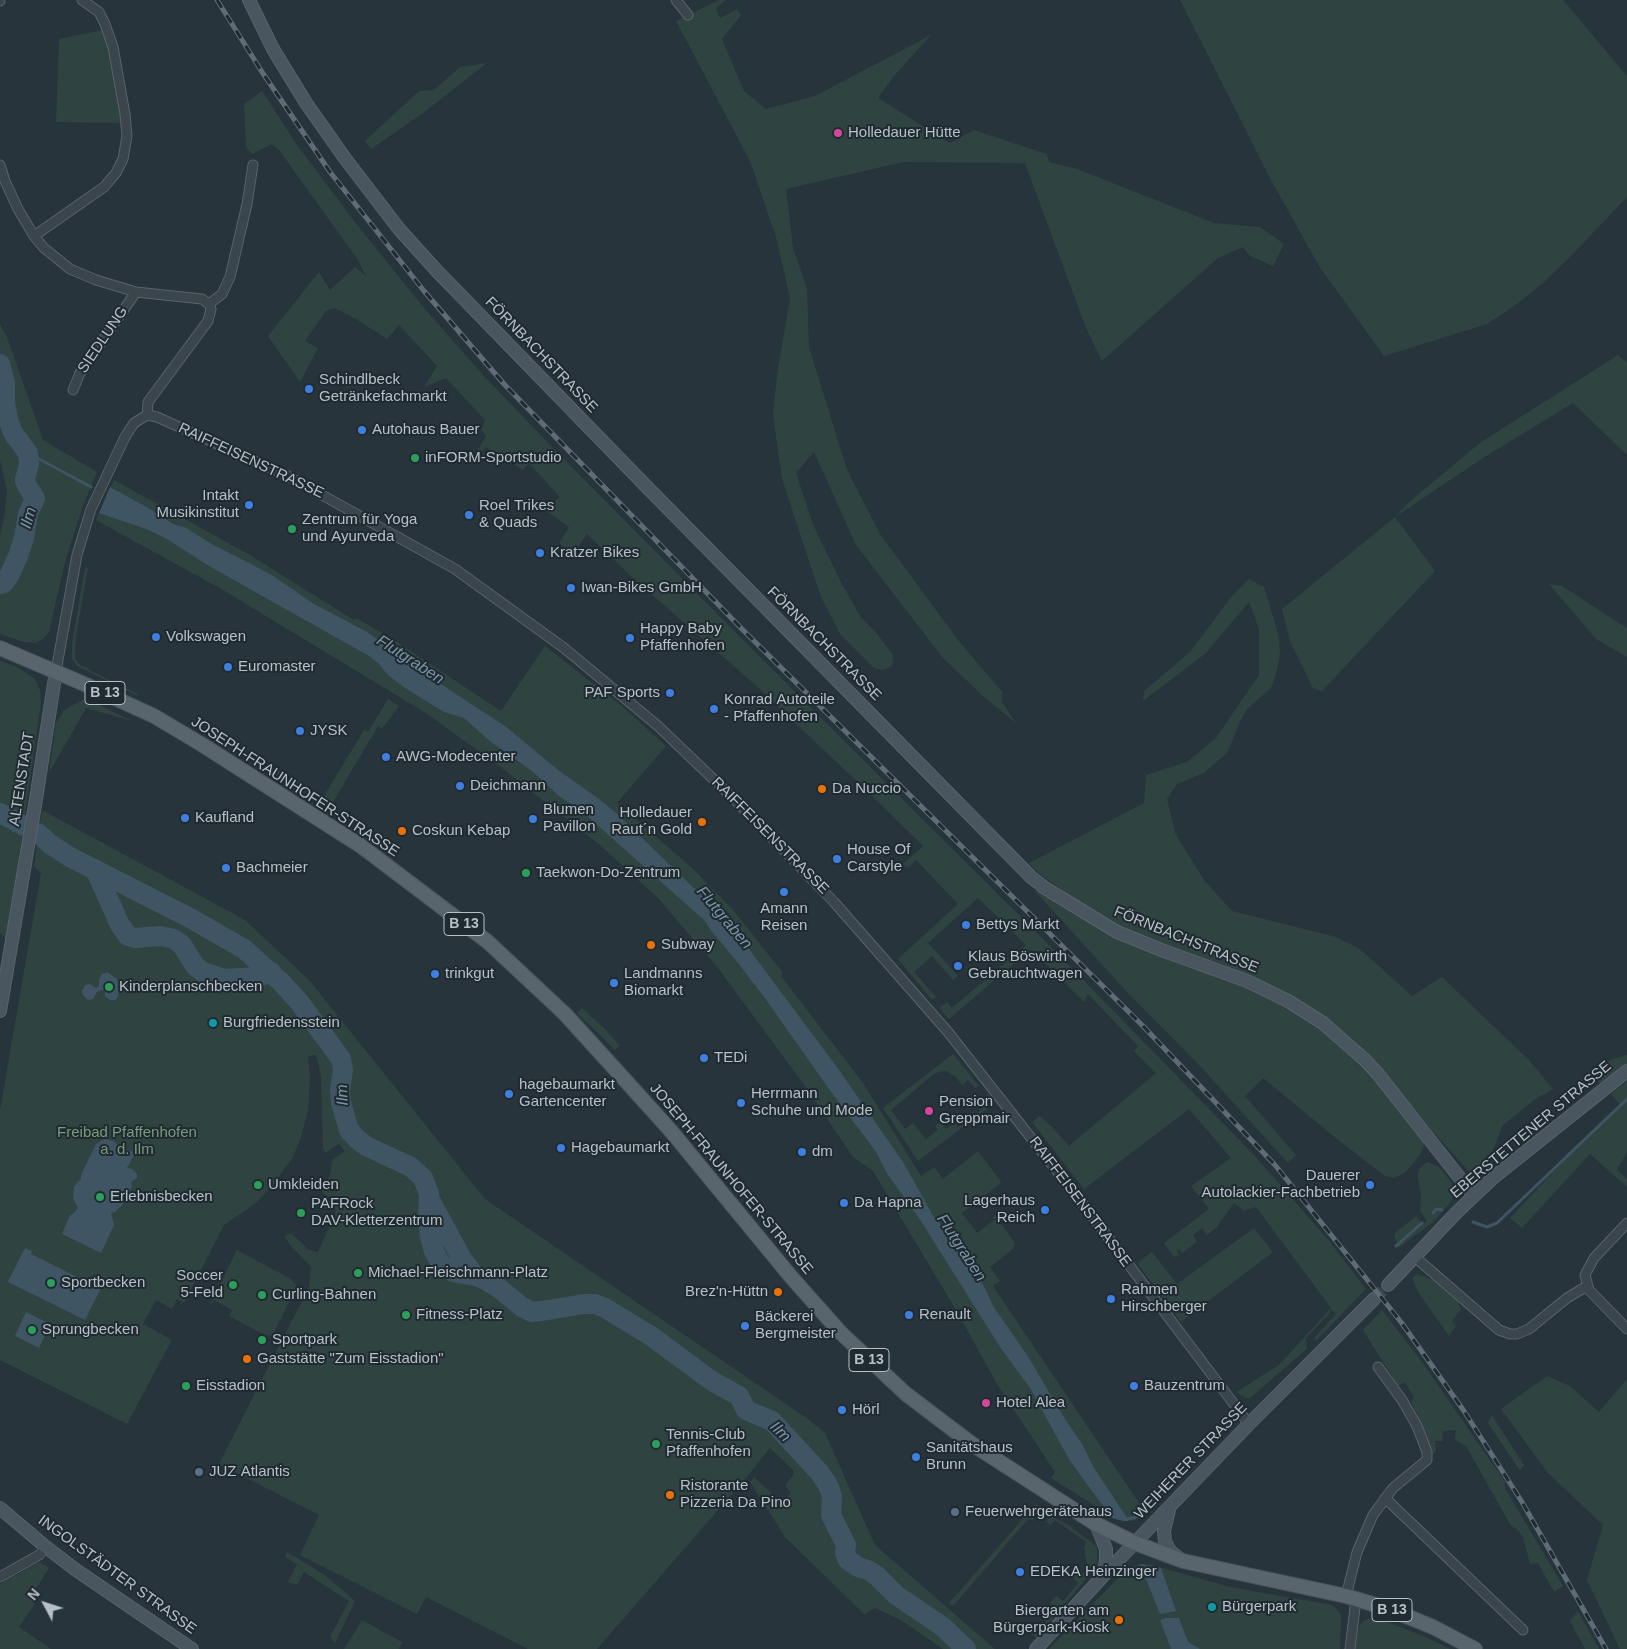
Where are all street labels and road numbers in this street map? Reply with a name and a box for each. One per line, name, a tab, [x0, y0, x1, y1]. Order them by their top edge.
street label: FÖRNBACHSTRASSE	[481, 293, 601, 417]
street label: SIEDLUNG	[74, 303, 132, 377]
street label: RAIFFEISENSTRASSE	[175, 419, 327, 503]
street label: FÖRNBACHSTRASSE	[763, 583, 885, 705]
road number: B 13	[85, 681, 125, 704]
street label: JOSEPH-FRAUNHOFER-STRASSE	[188, 713, 402, 861]
street label: ALTENSTADT	[6, 731, 38, 827]
street label: RAIFFEISENSTRASSE	[708, 774, 832, 898]
street label: FÖRNBACHSTRASSE	[1111, 903, 1261, 977]
road number: B 13	[444, 912, 484, 936]
street label: EBERSTETTENER STRASSE	[1447, 1057, 1615, 1203]
street label: JOSEPH-FRAUNHOFER-STRASSE	[646, 1080, 816, 1278]
street label: RAIFFEISENSTRASSE	[1025, 1133, 1135, 1271]
road number: B 13	[849, 1348, 889, 1372]
street label: WEIHERER STRASSE	[1131, 1399, 1251, 1523]
street label: INGOLSTÄDTER STRASSE	[35, 1512, 199, 1638]
road number: B 13	[1372, 1598, 1412, 1622]

